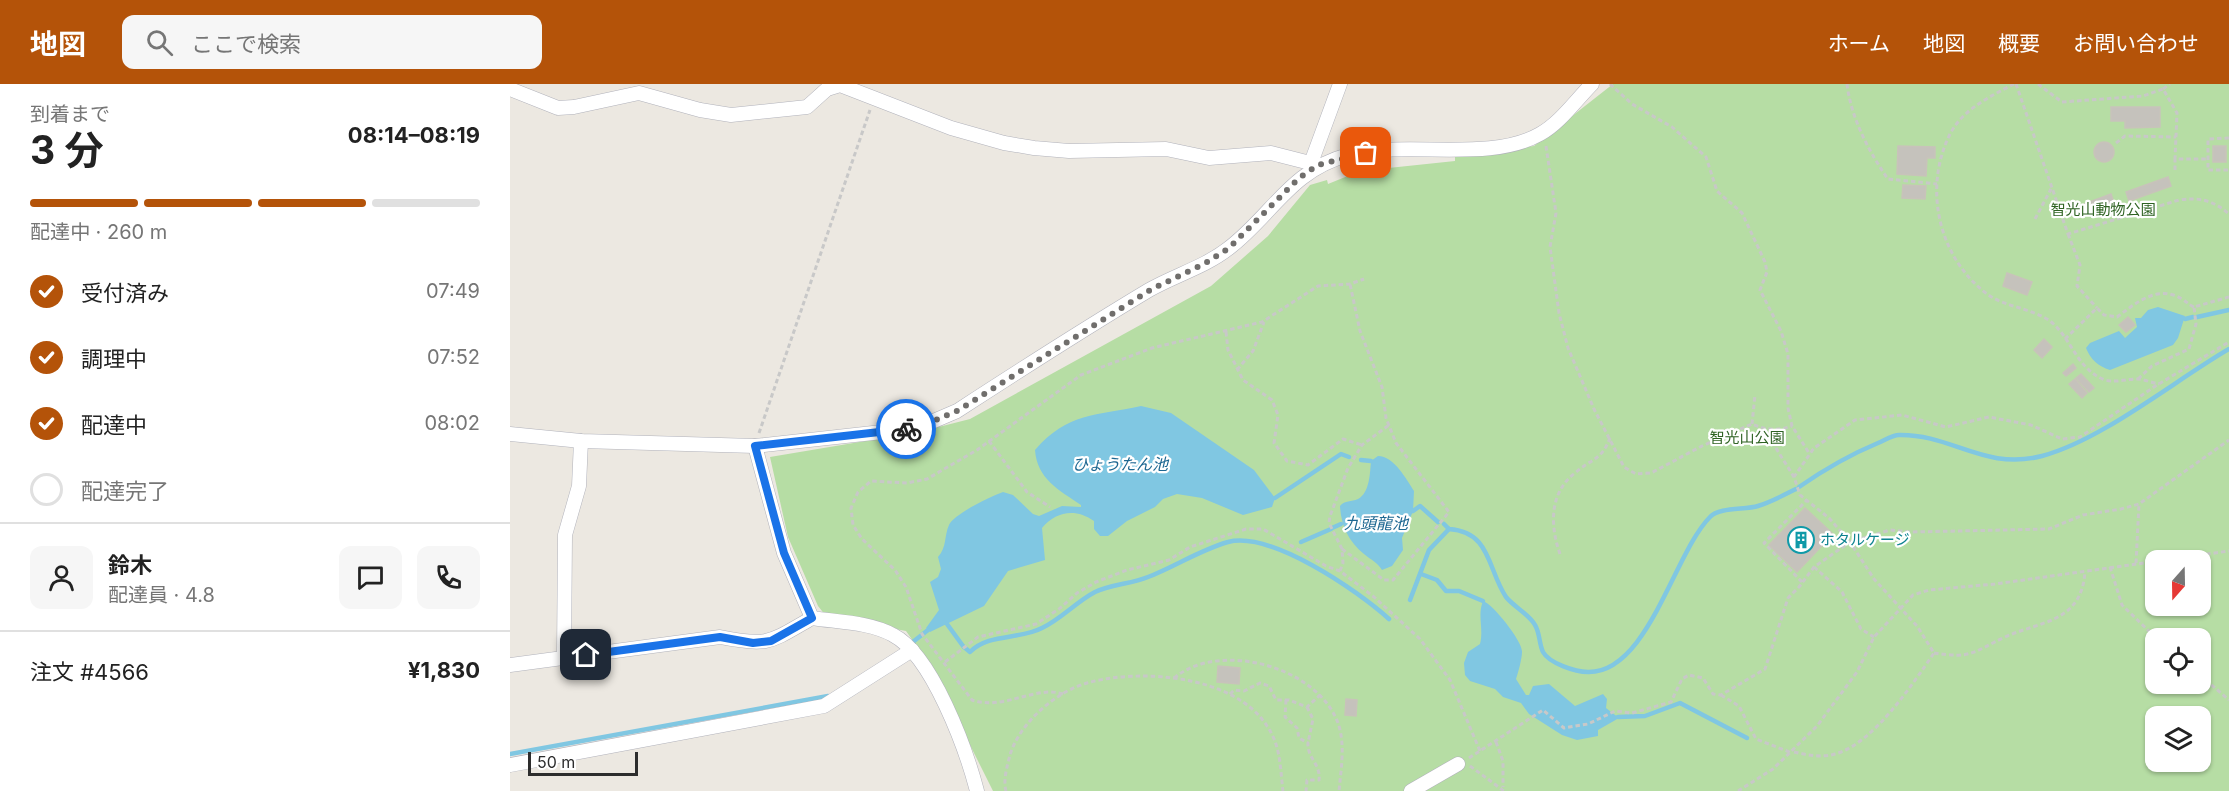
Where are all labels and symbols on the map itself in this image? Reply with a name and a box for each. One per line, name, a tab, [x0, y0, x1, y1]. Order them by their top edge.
pin	[1340, 127, 1391, 178]
park label: 智光山動物公園	[2050, 200, 2156, 219]
courier	[876, 399, 936, 459]
park label: 智光山公園	[1709, 428, 1785, 447]
water label: ひょうたん池	[1072, 454, 1170, 474]
water label: 九頭龍池	[1344, 513, 1410, 533]
building icon: ホタルケージ	[1786, 525, 1816, 555]
place label: ホタルケージ	[1820, 530, 1910, 549]
north arrow	[2145, 550, 2211, 616]
pin	[560, 629, 611, 680]
scale bar	[528, 749, 638, 776]

